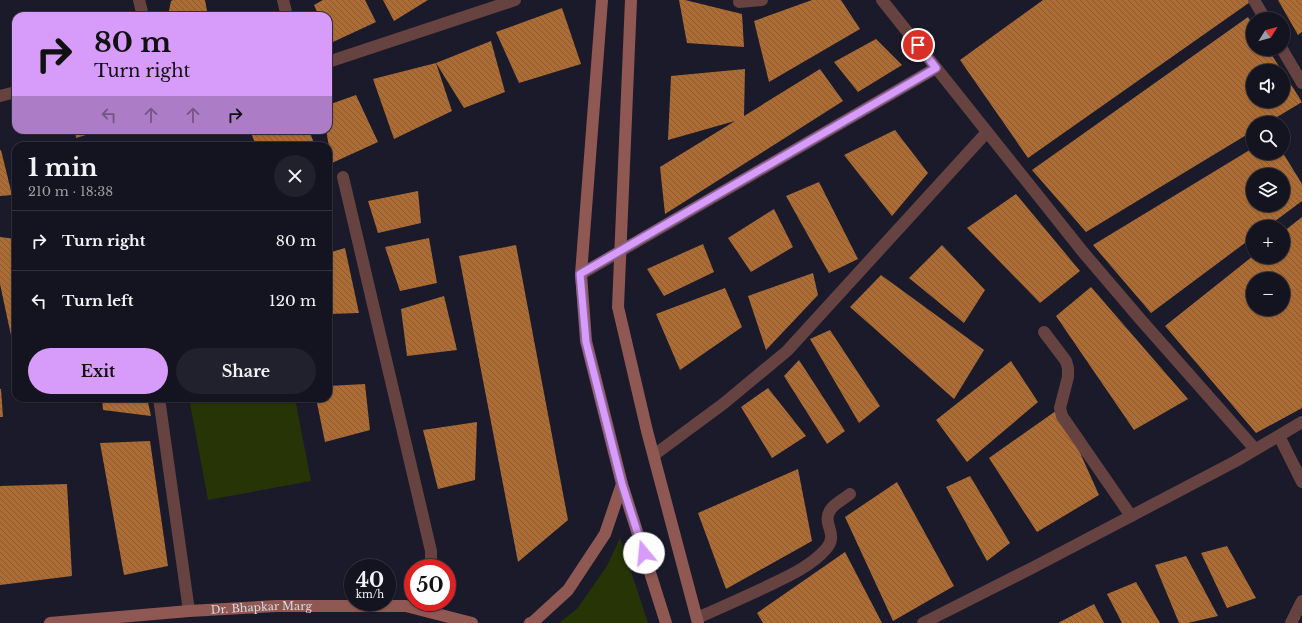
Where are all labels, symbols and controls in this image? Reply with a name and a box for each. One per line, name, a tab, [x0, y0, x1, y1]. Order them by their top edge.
north arrow	[1246, 12, 1290, 56]
map controls	[1246, 12, 1290, 316]
text: 80 m	[94, 25, 171, 60]
icon: right	[28, 28, 80, 80]
pin	[901, 28, 935, 62]
icon: arrive	[907, 34, 929, 56]
text: Turn right	[94, 60, 190, 82]
button: sound	[1246, 64, 1290, 108]
icon: left	[98, 104, 120, 126]
icon: ahead	[140, 104, 162, 126]
icon: ahead	[182, 104, 204, 126]
icon: right	[224, 104, 246, 126]
button: search	[1246, 116, 1290, 160]
text: 1 min	[28, 153, 98, 182]
button: close	[274, 155, 316, 197]
button: layers	[1246, 168, 1290, 212]
text: 210 m · 18:38	[28, 183, 113, 200]
button: +	[1246, 220, 1290, 264]
icon: right	[28, 230, 50, 252]
text: Turn right	[62, 231, 145, 250]
text: 80 m	[276, 231, 316, 250]
button: −	[1246, 272, 1290, 316]
icon: left	[28, 290, 50, 312]
text: Turn left	[62, 291, 133, 310]
text: 120 m	[269, 291, 316, 310]
button: Exit	[28, 348, 168, 394]
button: Share	[176, 348, 316, 394]
position arrow	[623, 532, 665, 574]
speed limit sign: 50	[404, 559, 456, 611]
text: 40	[356, 568, 384, 592]
text: km/h	[356, 588, 384, 601]
street label: Dr. Bhapkar Marg	[210, 599, 312, 617]

